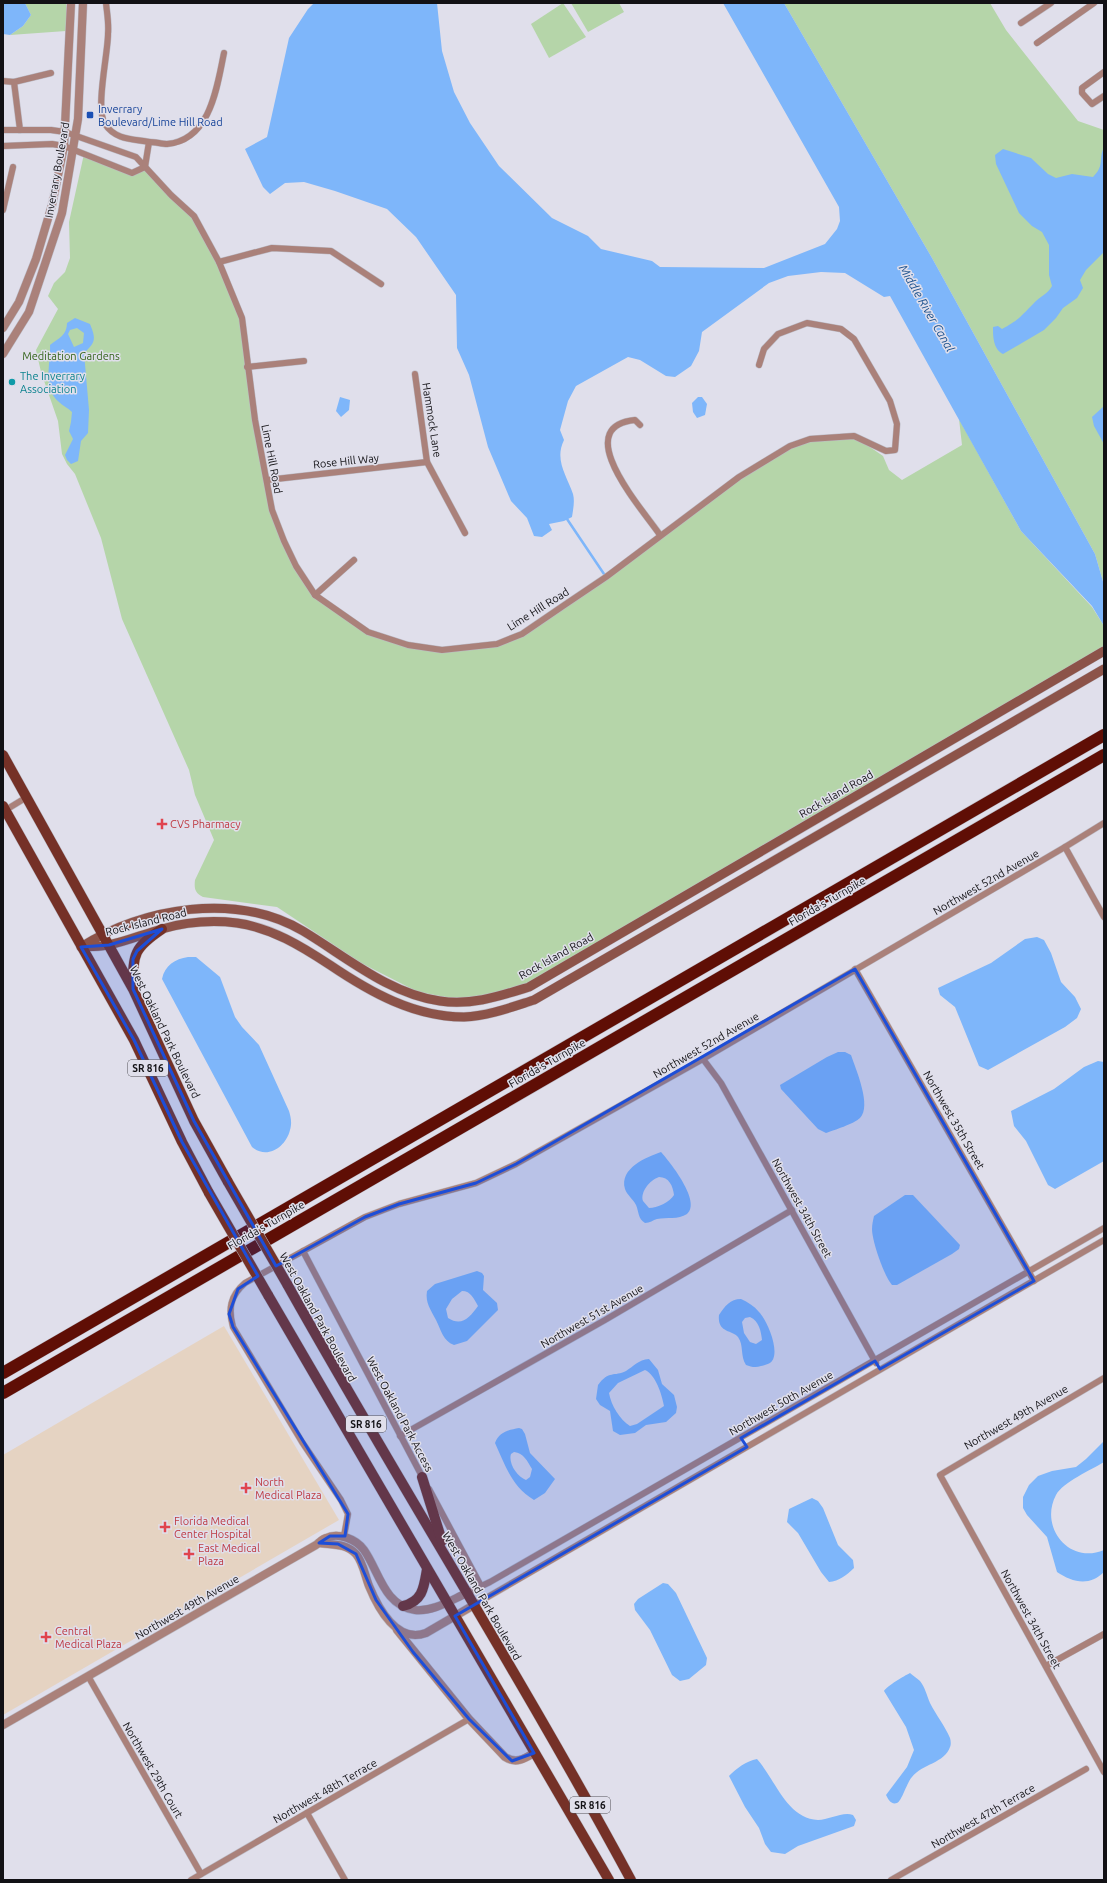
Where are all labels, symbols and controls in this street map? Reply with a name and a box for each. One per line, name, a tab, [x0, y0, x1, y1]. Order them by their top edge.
place label: Inverrary Boulevard/Lime Hill Road	[98, 103, 223, 128]
marker: Inverrary Boulevard/Lime Hill Road	[85, 110, 95, 120]
street label: Inverrary Boulevard	[43, 121, 71, 219]
water label: Middle River Canal	[897, 262, 958, 354]
park label: Meditation Gardens	[22, 350, 120, 362]
place label: The Inverrary Association	[20, 370, 86, 395]
marker: The Inverrary Association	[7, 377, 17, 387]
street label: Hammock Lane	[420, 382, 444, 458]
street label: Lime Hill Road	[259, 423, 285, 495]
street label: Rose Hill Way	[312, 452, 380, 470]
street label: Lime Hill Road	[505, 585, 571, 633]
street label: Rock Island Road	[797, 768, 875, 820]
place label: CVS Pharmacy	[170, 818, 241, 830]
marker: CVS Pharmacy	[157, 819, 167, 829]
street label: Northwest 52nd Avenue	[931, 847, 1041, 917]
street label: Florida's Turnpike	[786, 874, 868, 928]
street label: Rock Island Road	[104, 906, 188, 938]
street label: Rock Island Road	[517, 931, 595, 981]
street label: West Oakland Park Boulevard	[128, 964, 202, 1100]
street label: Northwest 52nd Avenue	[651, 1010, 761, 1080]
street label: Florida's Turnpike	[506, 1036, 588, 1090]
road number: SR 816	[128, 1060, 168, 1076]
street label: Northwest 35th Street	[921, 1069, 987, 1172]
street label: Northwest 34th Street	[770, 1156, 835, 1260]
street label: Florida's Turnpike	[225, 1198, 307, 1252]
street label: West Oakland Park Boulevard	[277, 1250, 359, 1384]
street label: Northwest 51st Avenue	[539, 1282, 645, 1350]
street label: West Oakland Park Access	[365, 1354, 436, 1474]
street label: Northwest 50th Avenue	[727, 1368, 835, 1438]
street label: Northwest 49th Avenue	[962, 1382, 1070, 1452]
road number: SR 816	[346, 1416, 386, 1432]
place label: North Medical Plaza	[255, 1476, 322, 1501]
marker: North Medical Plaza	[240, 1482, 252, 1494]
place label: Florida Medical Center Hospital	[174, 1515, 251, 1540]
marker: Florida Medical Center Hospital	[159, 1521, 171, 1533]
street label: West Oakland Park Boulevard	[440, 1530, 524, 1662]
place label: East Medical Plaza	[198, 1542, 260, 1567]
marker: East Medical Plaza	[183, 1548, 195, 1560]
street label: Northwest 34th Street	[999, 1567, 1064, 1671]
street label: Northwest 49th Avenue	[133, 1572, 241, 1642]
place label: Central Medical Plaza	[55, 1625, 122, 1650]
marker: Central Medical Plaza	[40, 1631, 52, 1643]
street label: Northwest 29th Court	[121, 1720, 186, 1821]
street label: Northwest 48th Terrace	[271, 1756, 379, 1826]
street label: Northwest 47th Terrace	[929, 1781, 1037, 1851]
road number: SR 816	[570, 1797, 610, 1813]

